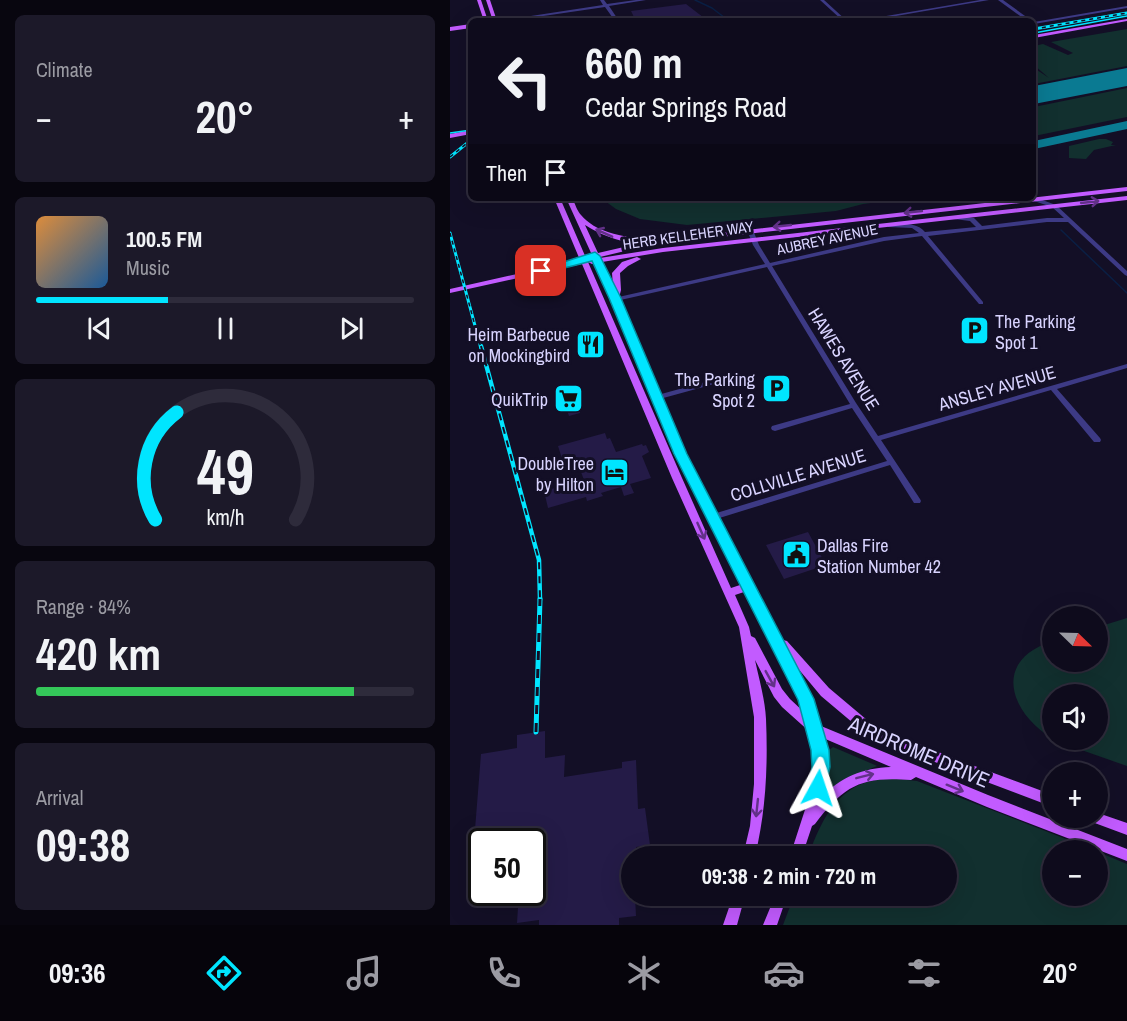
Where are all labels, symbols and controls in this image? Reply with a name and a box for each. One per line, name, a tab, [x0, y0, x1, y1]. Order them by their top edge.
text: 660 m	[585, 35, 683, 91]
icon: left	[486, 42, 564, 120]
text: Climate	[36, 56, 93, 83]
text: 20°	[195, 86, 255, 147]
text: Cedar Springs Road	[585, 89, 787, 125]
text: −	[36, 95, 52, 139]
text: +	[398, 95, 414, 139]
icon: arrive	[539, 156, 572, 189]
text: Then	[486, 158, 527, 188]
one-way arrow	[1080, 196, 1100, 207]
one-way arrow	[903, 207, 923, 218]
street label: HERB KELLEHER WAY	[621, 215, 756, 255]
street label: AUBREY AVENUE	[774, 218, 879, 260]
one-way arrow	[773, 221, 793, 232]
text: 100.5 FM	[126, 224, 202, 254]
one-way arrow	[595, 227, 613, 239]
pin	[515, 245, 566, 296]
text: Music	[126, 254, 170, 281]
icon: arrive	[524, 254, 557, 287]
street label: HAWES AVENUE	[803, 303, 885, 415]
place label: The Parking Spot 1	[995, 309, 1076, 355]
icon: previous	[83, 312, 116, 345]
icon: pause	[209, 312, 242, 345]
icon: next	[335, 312, 368, 345]
parking icon: The Parking Spot 1	[958, 315, 990, 347]
place label: Heim Barbecue on Mockingbird	[467, 322, 570, 368]
restaurant icon: Heim Barbecue on Mockingbird	[575, 328, 607, 360]
street label: ANSLEY AVENUE	[934, 359, 1059, 417]
place label: The Parking Spot 2	[675, 367, 756, 413]
parking icon: The Parking Spot 2	[760, 373, 792, 405]
supermarket icon: QuikTrip	[553, 383, 585, 415]
place label: QuikTrip	[491, 387, 548, 412]
text: 49	[197, 429, 253, 513]
street label: COLLVILLE AVENUE	[727, 442, 869, 508]
place label: DoubleTree by Hilton	[517, 451, 594, 497]
hotel icon: DoubleTree by Hilton	[599, 457, 631, 489]
text: km/h	[206, 503, 244, 532]
one-way arrow	[696, 522, 707, 540]
place label: Dallas Fire Station Number 42	[817, 533, 941, 579]
public building icon: Dallas Fire Station Number 42	[780, 539, 812, 571]
text: Range · 84%	[36, 593, 131, 620]
north arrow	[1042, 606, 1108, 672]
map controls	[1042, 606, 1108, 906]
text: 420 km	[36, 623, 161, 684]
one-way arrow	[764, 670, 776, 687]
button: sound	[1042, 684, 1108, 750]
street label: AIRDROME DRIVE	[843, 709, 994, 795]
position arrow	[786, 756, 850, 820]
button: +	[1042, 762, 1108, 828]
one-way arrow	[855, 769, 874, 781]
one-way arrow	[945, 783, 964, 794]
text: Arrival	[36, 784, 83, 811]
one-way arrow	[752, 798, 763, 818]
text: 09:38	[36, 814, 130, 875]
speed limit sign: 50	[468, 828, 546, 906]
button: −	[1042, 840, 1108, 906]
text: 09:38 · 2 min · 720 m	[702, 861, 876, 891]
icon: directions	[203, 952, 245, 994]
icon: music	[343, 952, 385, 994]
icon: phone	[483, 952, 525, 994]
icon: climate	[623, 952, 665, 994]
icon: car	[763, 952, 805, 994]
icon: filters	[903, 952, 945, 994]
text: 09:36	[49, 955, 106, 991]
text: 20°	[1043, 955, 1078, 991]

